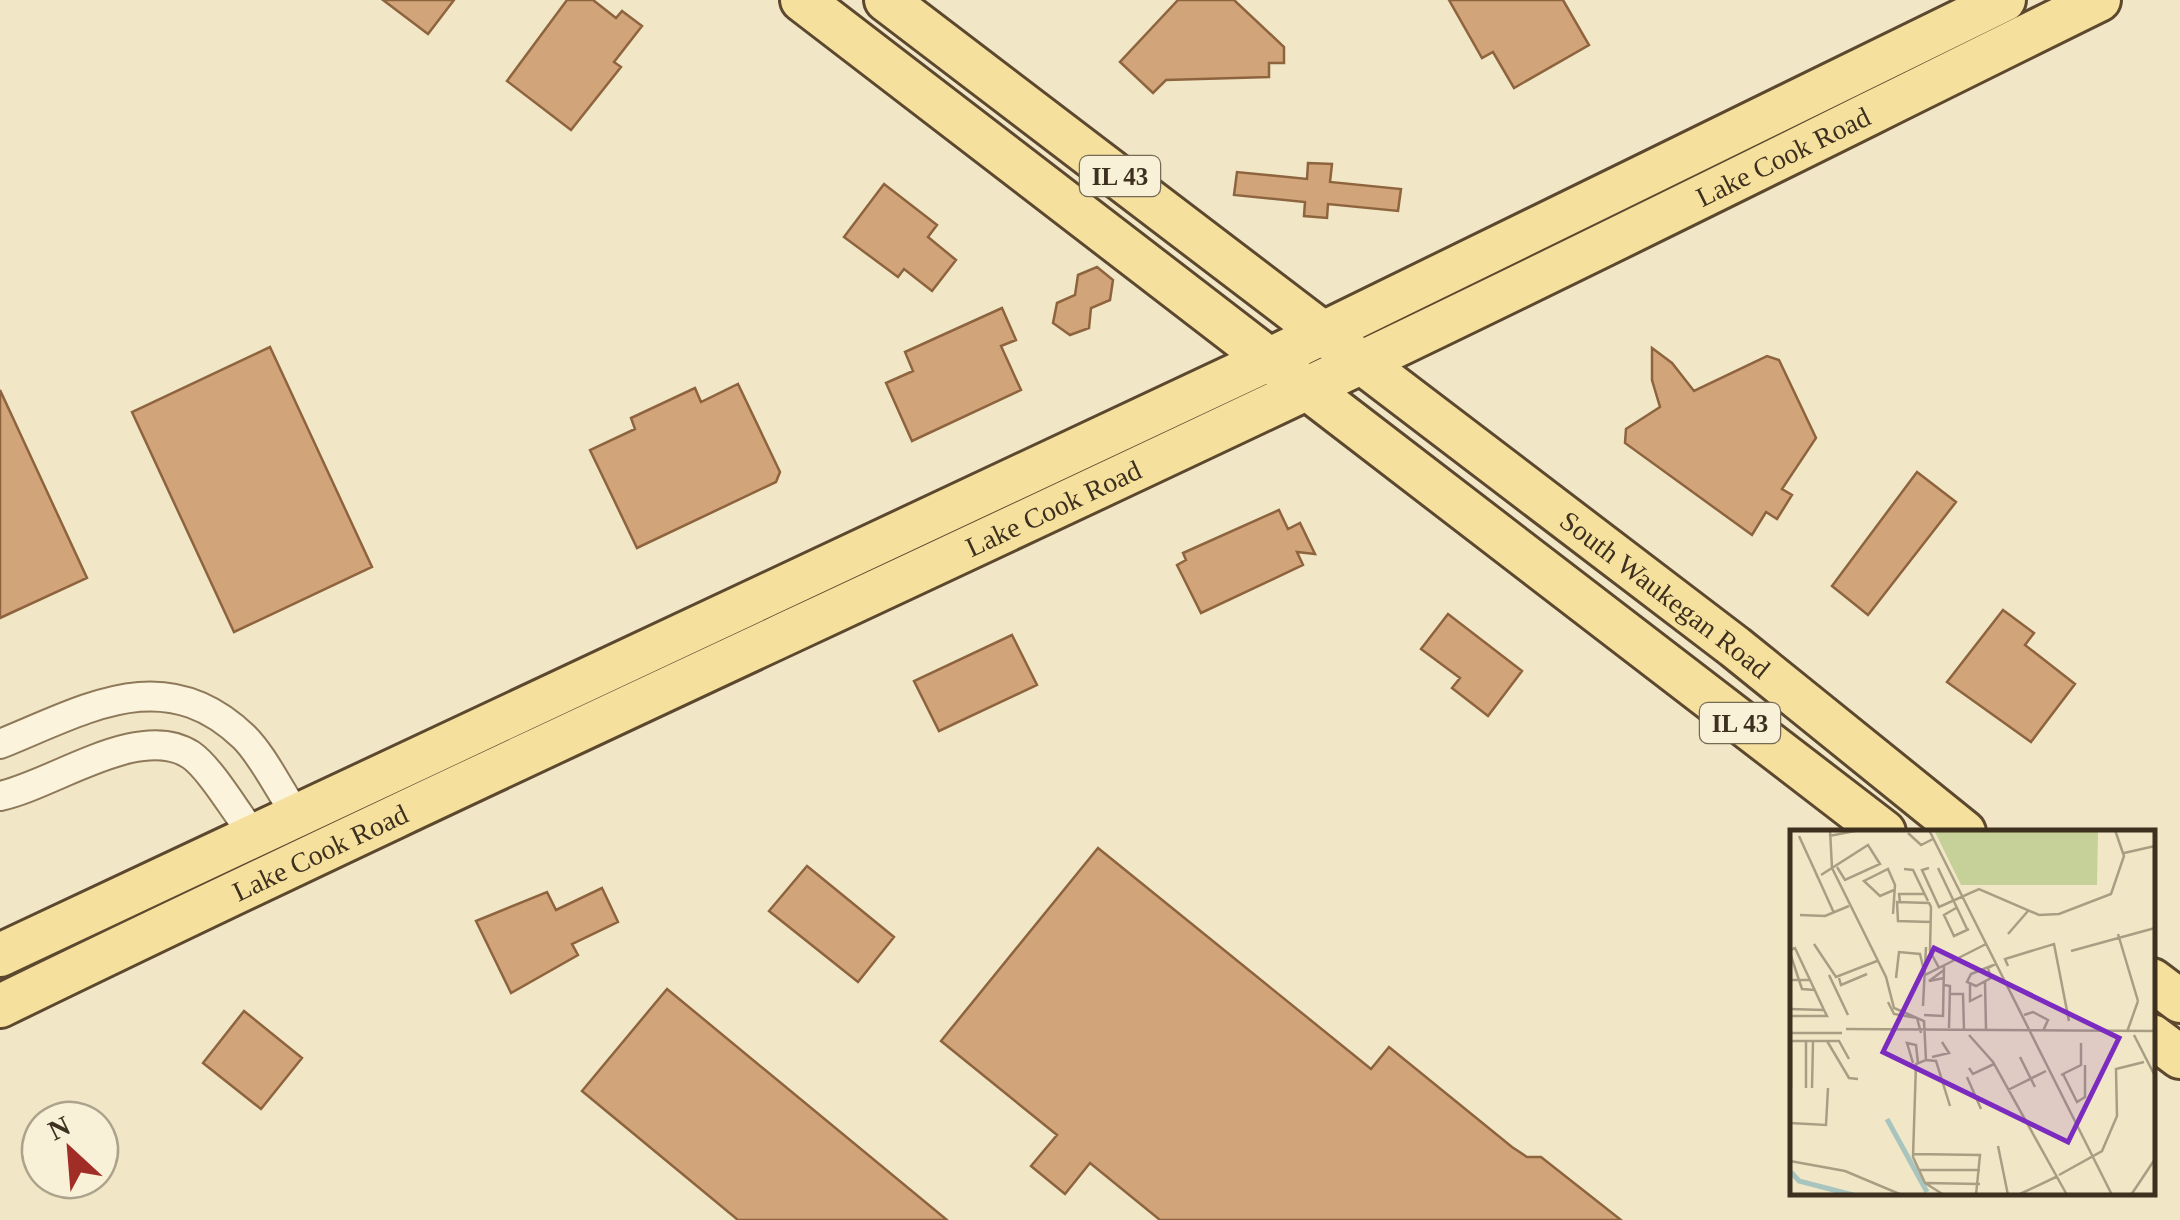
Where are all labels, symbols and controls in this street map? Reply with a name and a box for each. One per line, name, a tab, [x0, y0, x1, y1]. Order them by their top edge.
street label: Lake Cook Road	[1691, 101, 1875, 213]
road number: IL 43	[1080, 156, 1160, 196]
street label: Lake Cook Road	[961, 454, 1146, 563]
street label: South Waukegan Road	[1554, 505, 1776, 685]
road number: IL 43	[1700, 703, 1780, 743]
street label: Lake Cook Road	[228, 798, 413, 908]
inset map	[1790, 830, 2155, 1195]
north arrow	[20, 1100, 120, 1200]
text: N	[43, 1110, 75, 1146]

